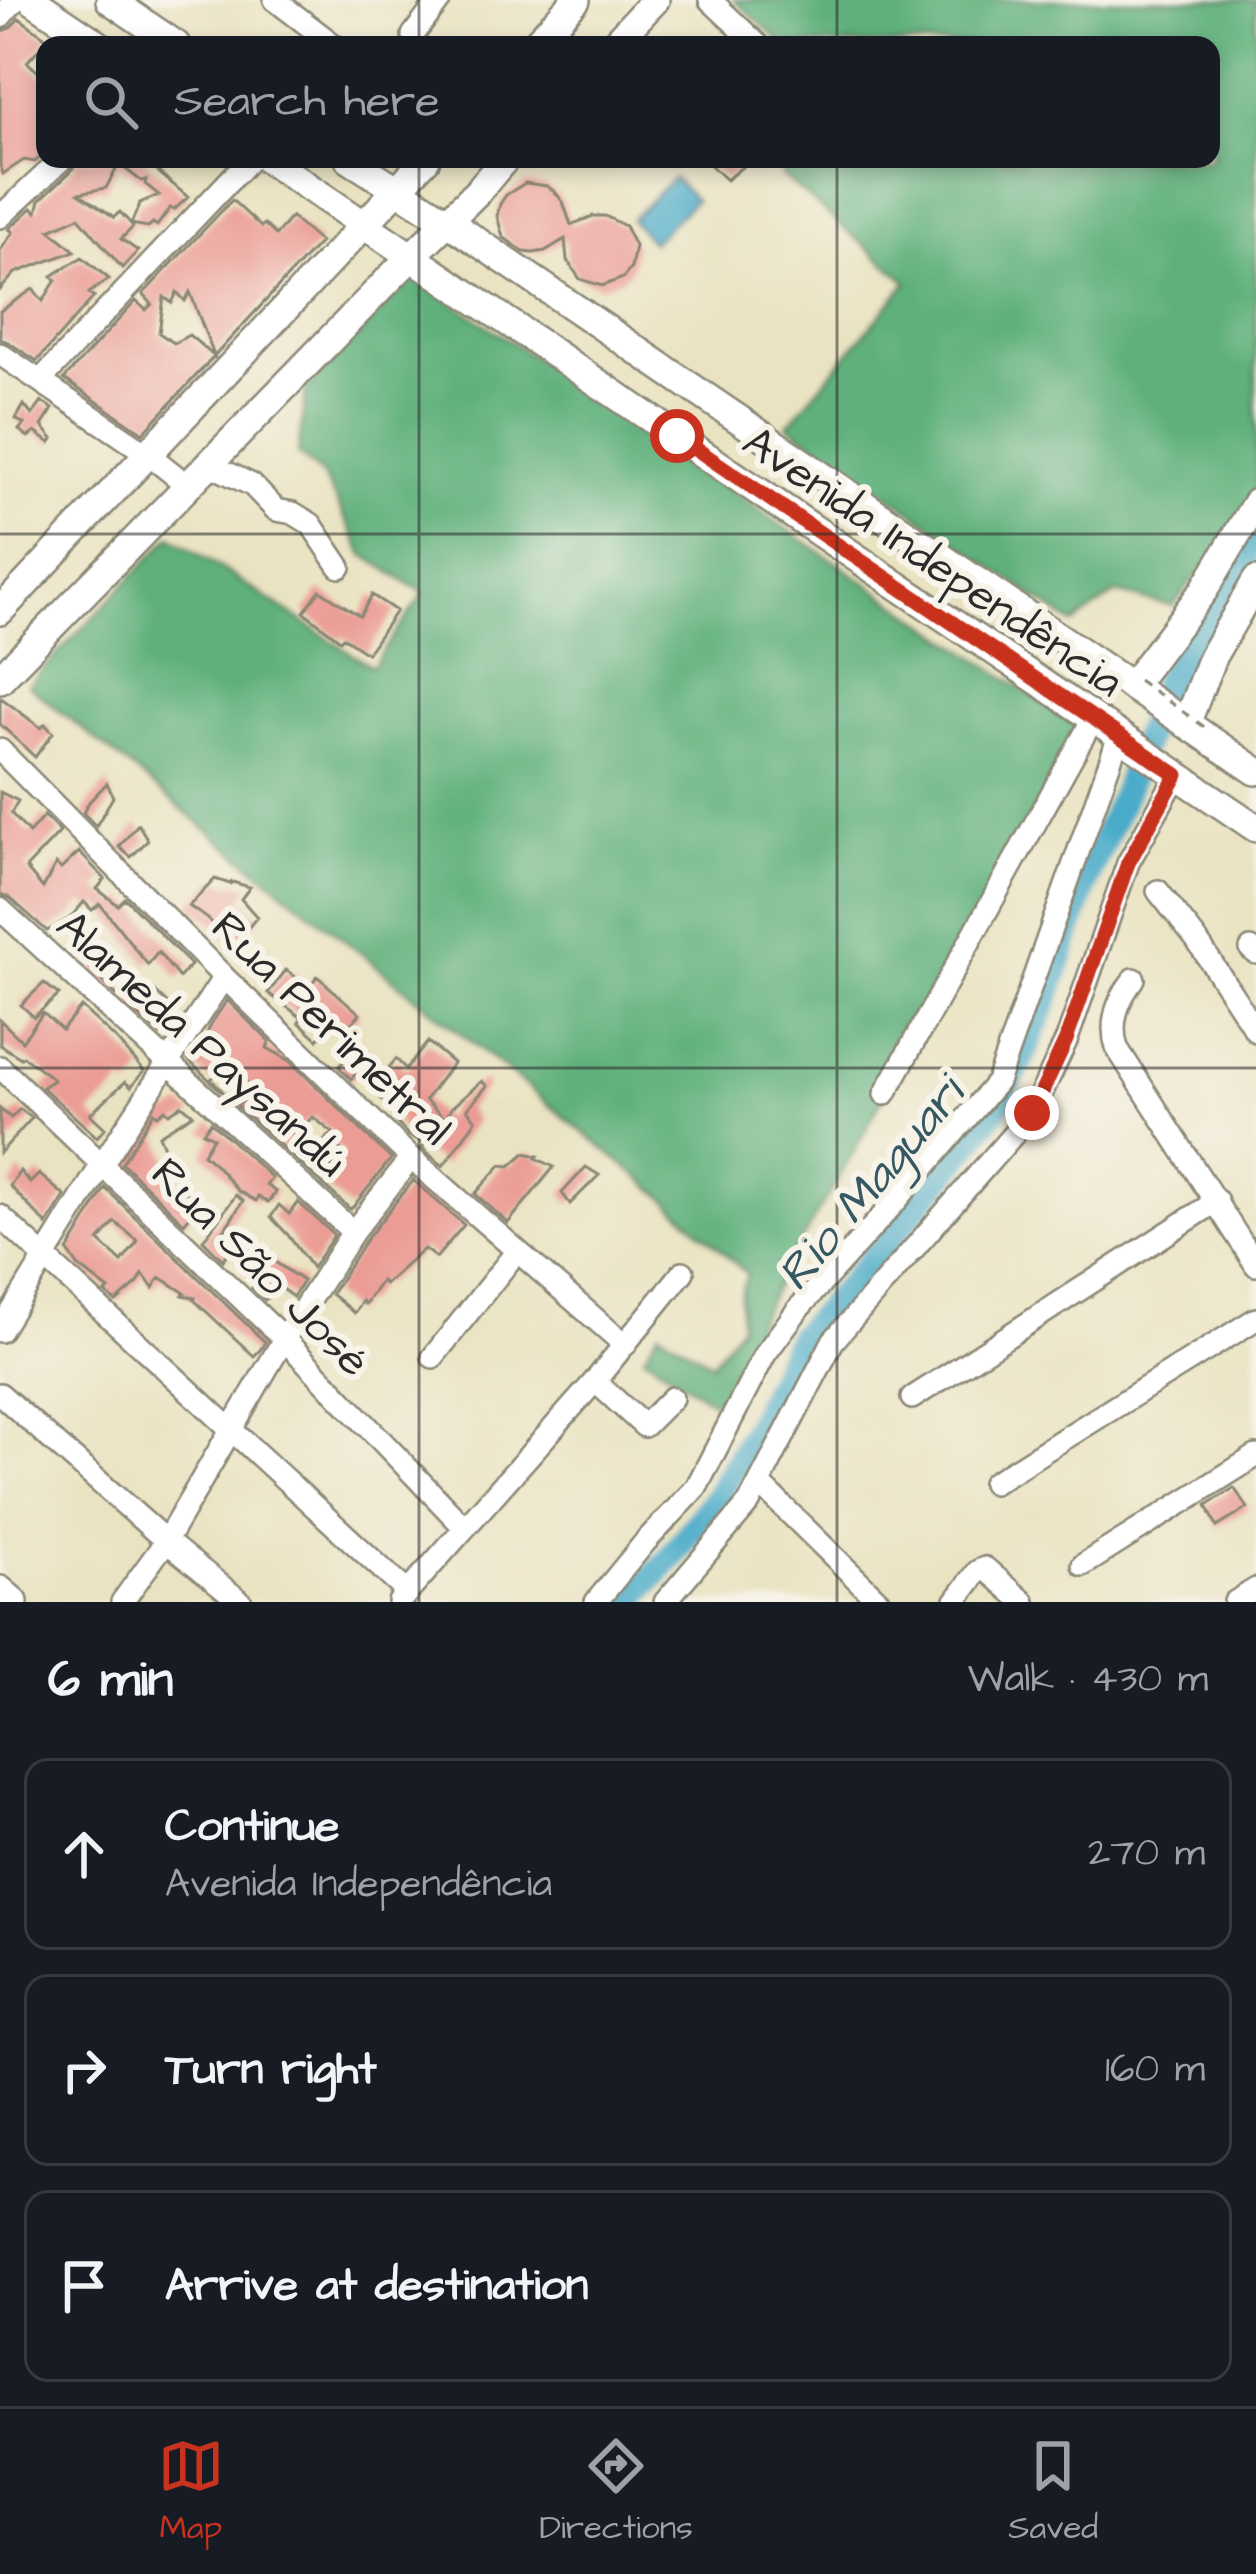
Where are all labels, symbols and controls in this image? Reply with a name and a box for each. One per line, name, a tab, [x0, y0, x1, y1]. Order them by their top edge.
search box	[36, 36, 1220, 168]
icon: search	[78, 69, 144, 135]
text: Search here	[174, 71, 440, 133]
route start	[650, 409, 704, 463]
street label: Avenida Independência	[730, 412, 1135, 713]
street label: Alameda Paysandú	[41, 897, 360, 1193]
street label: Rua Perimetral	[197, 898, 465, 1160]
water label: Rio Maguari	[763, 1060, 985, 1307]
route end	[1005, 1086, 1059, 1140]
street label: Rua São José	[136, 1145, 383, 1392]
text: 6 min	[48, 1645, 173, 1716]
text: Walk · 430 m	[968, 1653, 1208, 1707]
text: Continue	[165, 1796, 339, 1858]
icon: ahead	[51, 1821, 117, 1887]
text: 270 m	[1088, 1827, 1205, 1881]
text: Avenida Independência	[165, 1858, 552, 1912]
icon: right	[51, 2037, 117, 2103]
text: Turn right	[165, 2039, 377, 2101]
text: 160 m	[1105, 2043, 1205, 2097]
icon: arrive	[51, 2253, 117, 2319]
text: Arrive at destination	[165, 2255, 588, 2317]
tab: Map	[158, 2433, 224, 2551]
tab: Directions	[539, 2433, 693, 2551]
tab: Saved	[1008, 2433, 1098, 2551]

